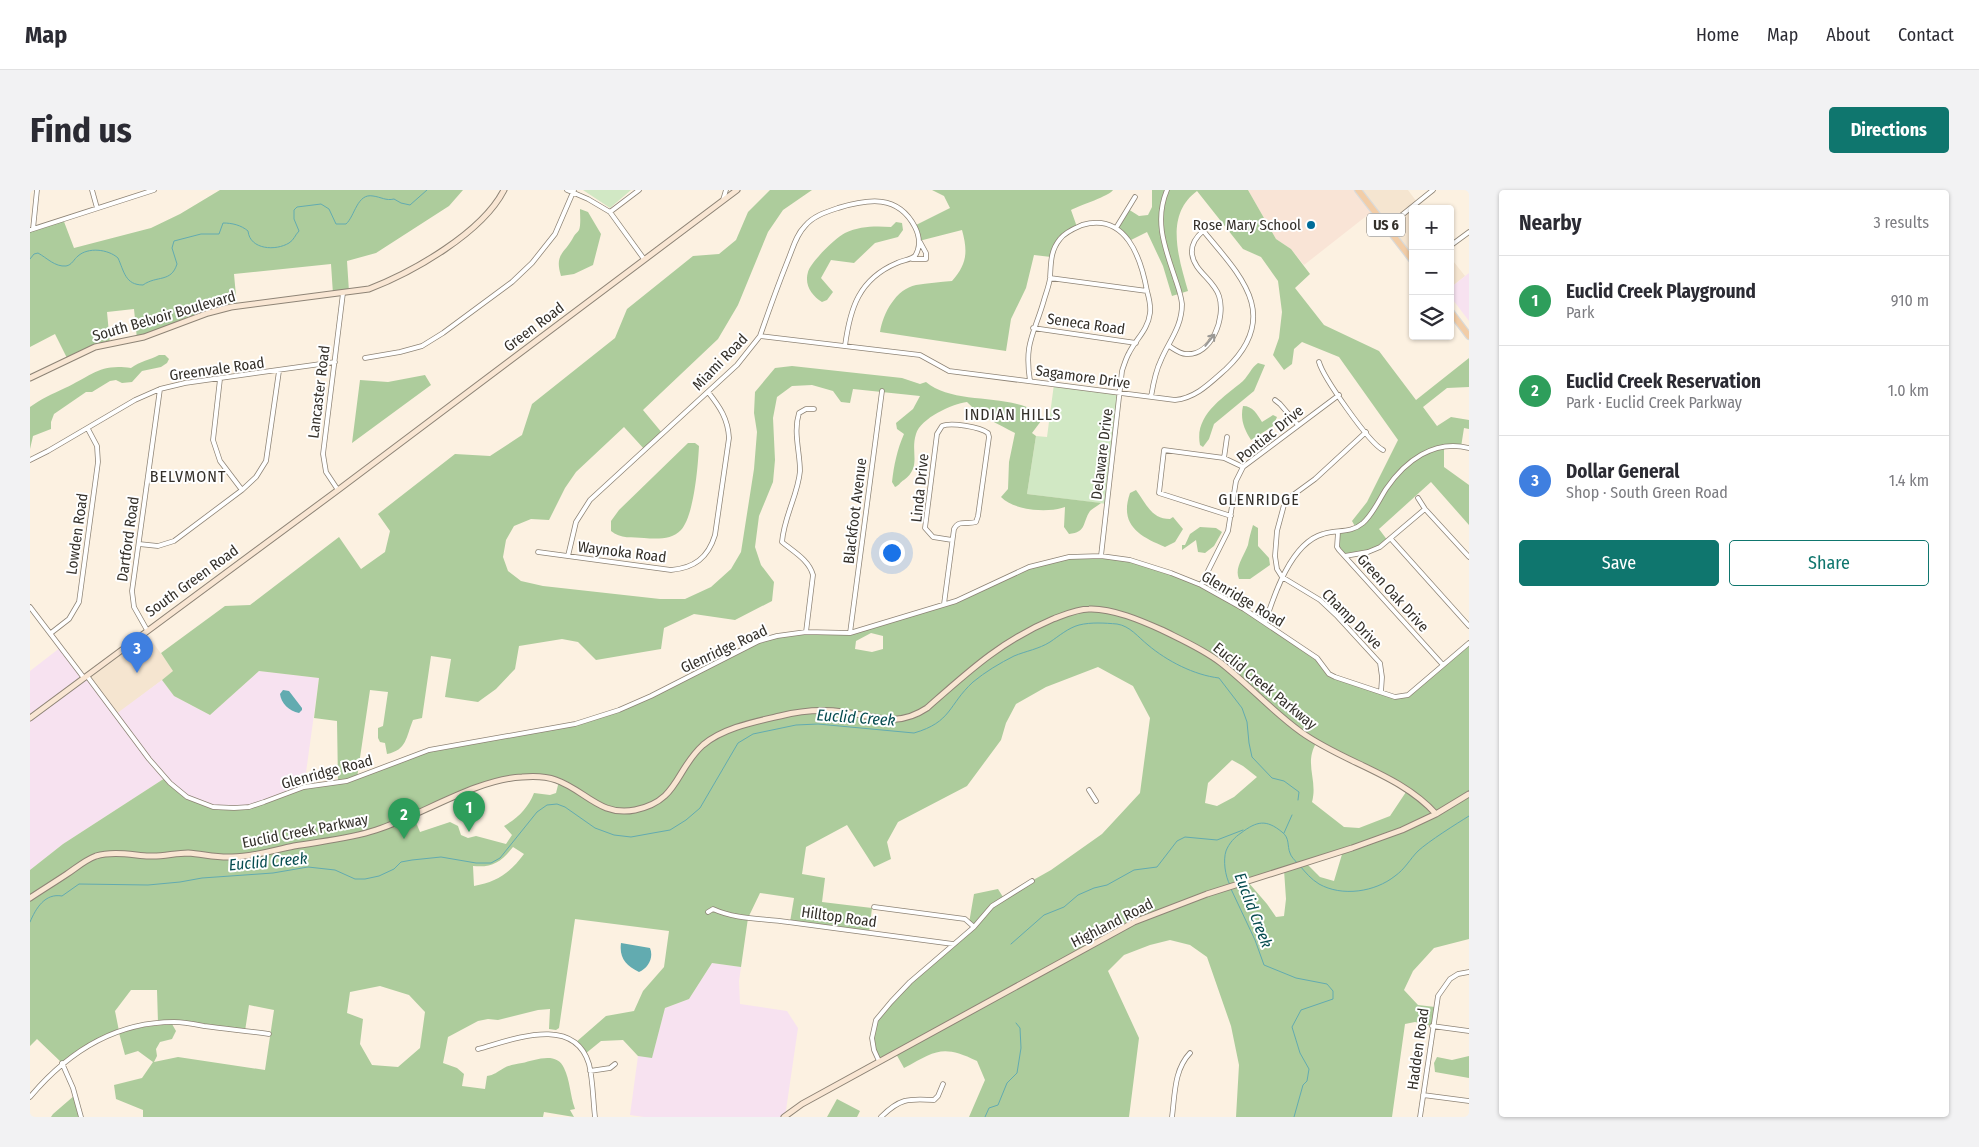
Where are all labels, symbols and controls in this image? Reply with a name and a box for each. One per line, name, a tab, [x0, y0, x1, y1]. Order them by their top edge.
text: Map	[25, 21, 67, 49]
text: Home	[1696, 24, 1739, 46]
text: Map	[1767, 24, 1798, 46]
text: About	[1826, 24, 1870, 46]
text: Contact	[1898, 24, 1954, 46]
button: Directions	[1829, 107, 1949, 153]
text: Find us	[30, 109, 132, 151]
map controls	[1409, 205, 1454, 340]
button: +	[1409, 205, 1454, 250]
text: Nearby	[1519, 210, 1581, 236]
text: 3 results	[1873, 213, 1929, 232]
road number: US 6	[1367, 214, 1405, 236]
place label: Rose Mary School	[1193, 216, 1301, 234]
marker: Rose Mary School	[1305, 219, 1317, 231]
button: −	[1409, 250, 1454, 295]
text: Euclid Creek Playground	[1566, 280, 1756, 303]
street label: South Belvoir Boulevard	[90, 287, 238, 345]
text: 1	[1532, 291, 1538, 310]
text: 910 m	[1891, 291, 1929, 310]
button: layers	[1409, 295, 1454, 340]
street label: Green Road	[500, 299, 568, 355]
text: Park	[1566, 303, 1594, 322]
street label: Seneca Road	[1046, 310, 1126, 338]
street label: Miami Road	[689, 330, 751, 394]
one-way arrow	[1204, 333, 1215, 346]
street label: Lancaster Road	[304, 344, 334, 440]
street label: Greenvale Road	[168, 353, 266, 385]
street label: Sagamore Drive	[1034, 361, 1132, 393]
text: Euclid Creek Reservation	[1566, 370, 1761, 393]
text: 2	[1531, 381, 1539, 400]
text: 1.0 km	[1888, 381, 1929, 400]
text: Park · Euclid Creek Parkway	[1566, 393, 1742, 412]
street label: Pontiac Drive	[1233, 402, 1307, 466]
district label: INDIAN HILLS	[964, 405, 1062, 424]
street label: Delaware Drive	[1087, 407, 1117, 501]
street label: Linda Drive	[907, 453, 933, 523]
street label: Blackfoot Avenue	[840, 457, 870, 565]
text: Dollar General	[1566, 460, 1679, 483]
district label: BELVMONT	[150, 467, 226, 486]
text: 3	[1531, 471, 1539, 490]
text: 1.4 km	[1889, 471, 1929, 490]
text: Shop · South Green Road	[1566, 483, 1728, 502]
district label: GLENRIDGE	[1218, 490, 1300, 509]
street label: Lowden Road	[62, 492, 92, 576]
street label: Dartford Road	[113, 495, 143, 583]
street label: Waynoka Road	[577, 538, 667, 566]
your location	[879, 540, 905, 566]
button: Save	[1519, 540, 1719, 586]
button: Share	[1729, 540, 1929, 586]
street label: South Green Road	[142, 541, 242, 621]
street label: Green Oak Drive	[1353, 550, 1433, 636]
street label: Glenridge Road	[1198, 567, 1288, 631]
street label: Champ Drive	[1318, 585, 1386, 653]
street label: Glenridge Road	[678, 621, 770, 677]
pin: 3	[121, 632, 153, 673]
street label: Euclid Creek Parkway	[1210, 639, 1321, 733]
water label: Euclid Creek	[816, 705, 896, 730]
street label: Glenridge Road	[279, 751, 375, 793]
pin: 1	[453, 791, 485, 832]
pin: 2	[388, 798, 420, 839]
street label: Euclid Creek Parkway	[240, 810, 370, 852]
water label: Euclid Creek	[228, 849, 308, 874]
water label: Euclid Creek	[1231, 870, 1277, 950]
street label: Highland Road	[1068, 895, 1156, 951]
street label: Hilltop Road	[800, 903, 878, 931]
street label: Hadden Road	[1403, 1007, 1433, 1091]

